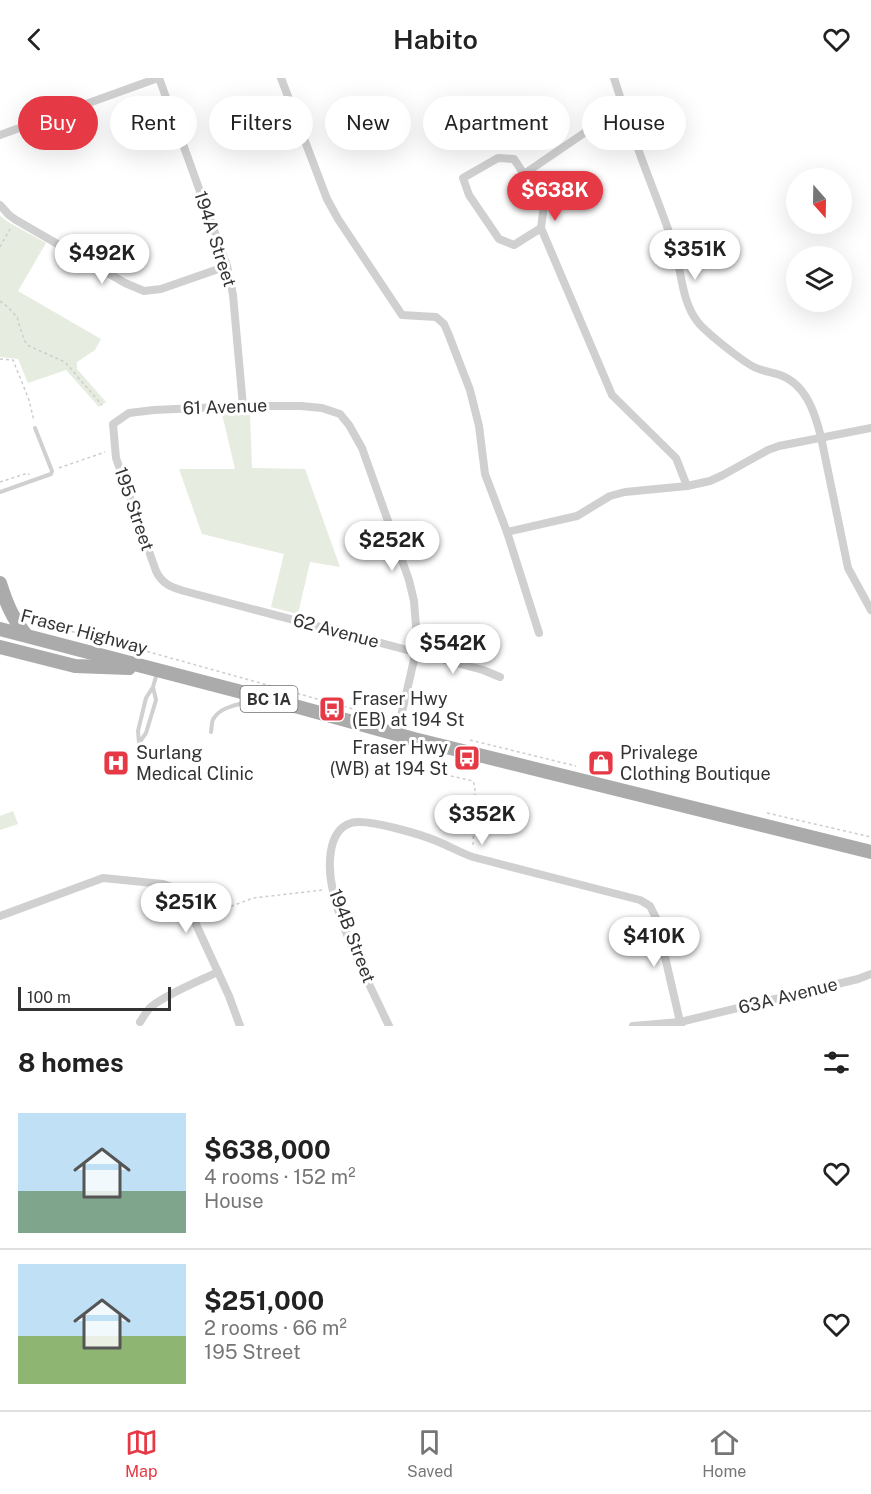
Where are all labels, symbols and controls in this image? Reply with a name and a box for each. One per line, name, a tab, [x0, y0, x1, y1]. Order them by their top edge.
icon: back	[18, 23, 51, 56]
text: Habito	[393, 23, 478, 55]
icon: heart	[820, 23, 853, 56]
chip: Buy	[18, 96, 98, 150]
chip: Rent	[110, 96, 197, 150]
chip: Filters	[209, 96, 313, 150]
chip: New	[325, 96, 411, 150]
chip: Apartment	[423, 96, 570, 150]
chip: House	[582, 96, 686, 150]
north arrow	[786, 168, 852, 234]
map controls	[786, 168, 852, 312]
pin: $638K	[513, 171, 597, 222]
text: $638K	[521, 178, 589, 202]
street label: 194A Street	[190, 188, 241, 289]
pin: $351K	[653, 230, 737, 281]
pin: $492K	[60, 234, 144, 285]
text: $351K	[663, 237, 727, 261]
text: $492K	[69, 241, 135, 265]
button: layers	[786, 246, 852, 312]
street label: 61 Avenue	[182, 395, 268, 418]
street label: 195 Street	[110, 464, 159, 553]
pin: $252K	[350, 521, 434, 572]
text: $252K	[359, 528, 425, 552]
street label: Fraser Highway	[18, 604, 150, 659]
street label: 62 Avenue	[291, 609, 381, 652]
pin: $542K	[411, 624, 495, 675]
text: $542K	[419, 631, 487, 655]
road number: BC 1A	[240, 686, 298, 712]
place label: Fraser Hwy (EB) at 194 St	[352, 688, 465, 730]
bus stop icon: Fraser Hwy (EB) at 194 St	[317, 694, 347, 724]
place label: Fraser Hwy (WB) at 194 St	[330, 737, 448, 779]
place label: Surlang Medical Clinic	[136, 742, 254, 784]
place label: Privalege Clothing Boutique	[620, 742, 771, 784]
bus stop icon: Fraser Hwy (WB) at 194 St	[452, 743, 482, 773]
hospital icon: Surlang Medical Clinic	[101, 748, 131, 778]
shop icon: Privalege Clothing Boutique	[586, 748, 616, 778]
pin: $352K	[440, 795, 524, 846]
text: $352K	[448, 802, 516, 826]
pin: $251K	[144, 883, 228, 934]
street label: 194B Street	[325, 886, 380, 986]
text: $251K	[155, 890, 217, 914]
pin: $410K	[612, 917, 696, 968]
text: $410K	[623, 924, 685, 948]
street label: 63A Avenue	[736, 973, 840, 1018]
scale bar	[18, 984, 171, 1012]
text: 100 m	[27, 988, 71, 1007]
icon: filters	[820, 1046, 853, 1079]
text: 8 homes	[18, 1047, 124, 1078]
text: $638,000	[204, 1134, 331, 1165]
icon: home	[66, 1137, 138, 1209]
icon: heart	[820, 1157, 853, 1190]
text: 4 rooms · 152 m²	[204, 1165, 356, 1189]
text: House	[204, 1189, 264, 1213]
text: $251,000	[204, 1285, 324, 1316]
icon: home	[66, 1288, 138, 1360]
icon: heart	[820, 1308, 853, 1341]
text: 2 rooms · 66 m²	[204, 1316, 347, 1340]
text: 195 Street	[204, 1340, 301, 1364]
tab: Map	[125, 1426, 158, 1481]
tab: Saved	[407, 1426, 453, 1481]
tab: Home	[702, 1426, 746, 1481]

